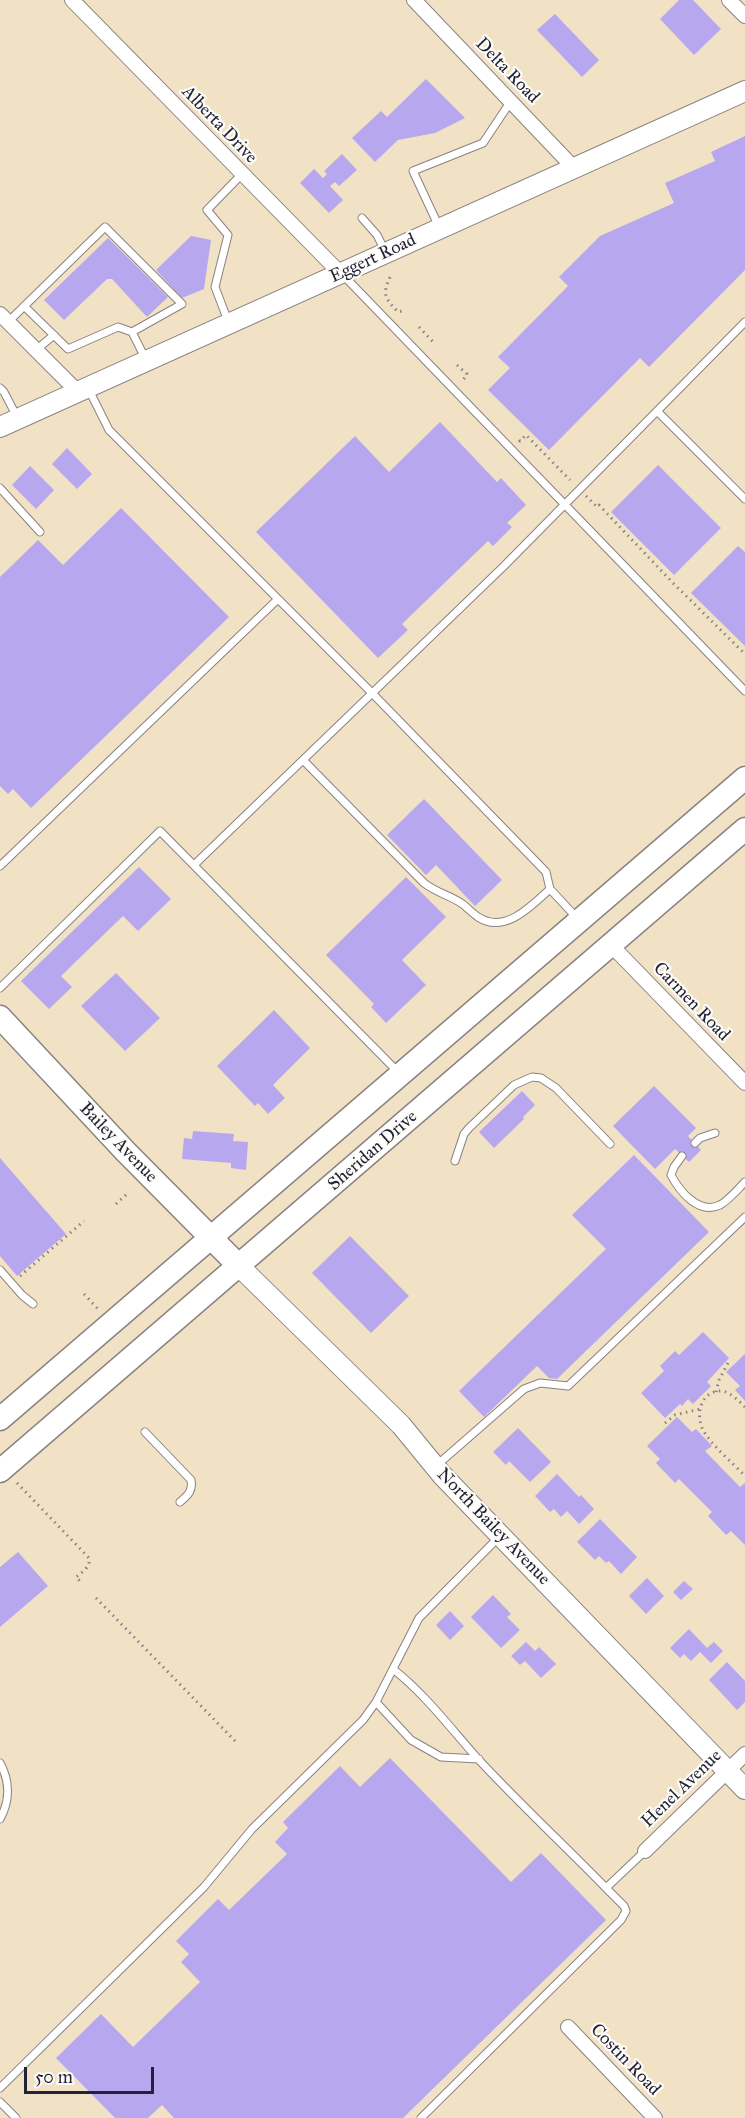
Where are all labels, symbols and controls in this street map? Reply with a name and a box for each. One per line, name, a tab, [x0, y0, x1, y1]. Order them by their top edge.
street label: Delta Road	[471, 34, 543, 108]
street label: Alberta Drive	[177, 82, 261, 168]
street label: Eggert Road	[327, 230, 419, 288]
street label: Carmen Road	[648, 958, 734, 1046]
street label: Bailey Avenue	[74, 1098, 162, 1188]
street label: Sheridan Drive	[324, 1106, 422, 1196]
street label: North Bailey Avenue	[432, 1464, 554, 1590]
street label: Henel Avenue	[637, 1745, 727, 1833]
street label: Costin Road	[586, 2020, 664, 2100]
scale bar	[27, 2055, 158, 2093]
text: 50 m	[35, 2066, 73, 2088]

